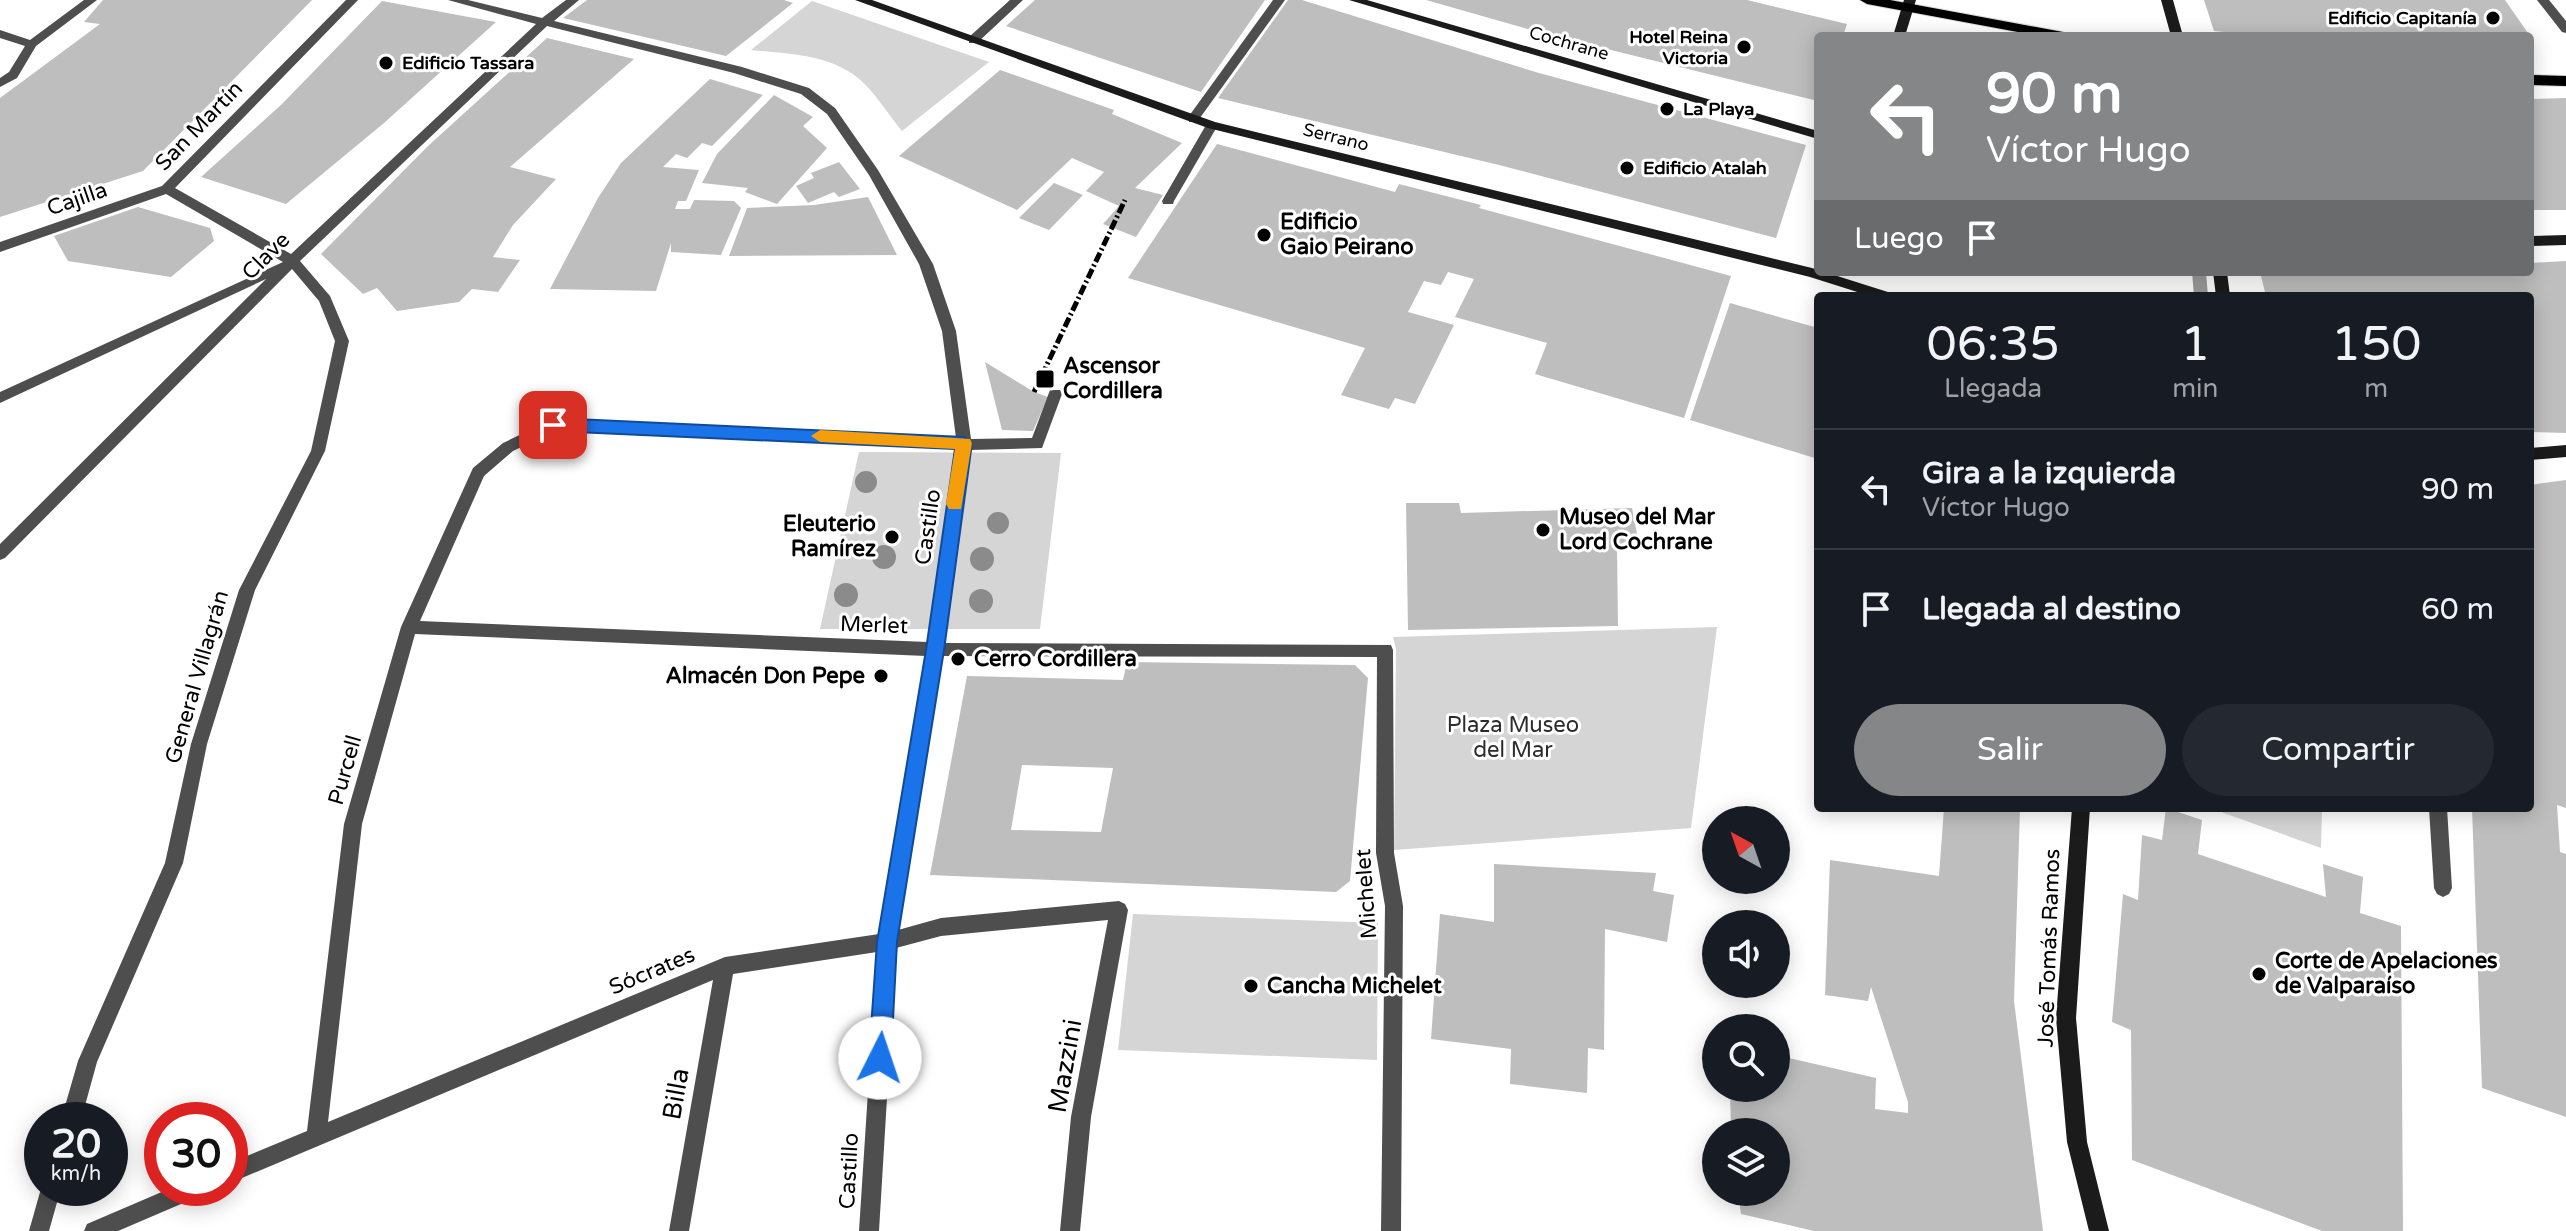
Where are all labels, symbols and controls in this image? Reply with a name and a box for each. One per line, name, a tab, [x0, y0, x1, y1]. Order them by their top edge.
place label: Edificio Capitanía	[2328, 7, 2477, 29]
marker: Edificio Capitanía	[2484, 9, 2502, 27]
street label: Cochrane	[1527, 21, 1611, 65]
place label: Hotel Reina Victoria	[1629, 26, 1728, 69]
marker: Hotel Reina Victoria	[1735, 38, 1753, 56]
place label: Edificio Tassara	[402, 52, 534, 74]
marker: Edificio Tassara	[377, 54, 395, 72]
text: 90 m	[1986, 61, 2122, 128]
icon: left	[1854, 64, 1958, 168]
street label: San Martín	[150, 76, 248, 176]
place label: La Playa	[1683, 98, 1754, 120]
marker: La Playa	[1658, 100, 1676, 118]
street label: Serrano	[1301, 118, 1371, 156]
text: Víctor Hugo	[1986, 129, 2191, 172]
place label: Edificio Atalah	[1643, 157, 1767, 179]
marker: Edificio Atalah	[1618, 159, 1636, 177]
street label: Cajilla	[43, 177, 111, 221]
place label: Edificio Gaio Peirano	[1280, 209, 1414, 260]
icon: arrive	[1960, 216, 2004, 260]
text: Luego	[1854, 220, 1944, 257]
marker: Edificio Gaio Peirano	[1255, 226, 1273, 244]
street label: Clave	[237, 227, 295, 285]
text: 06:35	[1927, 316, 2060, 374]
text: 1	[2180, 316, 2210, 374]
text: 150	[2331, 316, 2421, 374]
place label: Ascensor Cordillera	[1063, 353, 1163, 404]
marker: Ascensor Cordillera	[1034, 368, 1056, 390]
text: Llegada	[1944, 373, 2042, 404]
text: min	[2172, 373, 2218, 404]
text: m	[2364, 373, 2388, 404]
pin	[519, 391, 587, 459]
icon: arrive	[531, 403, 575, 447]
text: Gira a la izquierda	[1922, 455, 2176, 492]
icon: left	[1854, 467, 1898, 511]
text: 90 m	[2421, 471, 2494, 508]
street label: Castillo	[910, 487, 946, 567]
text: Víctor Hugo	[1922, 492, 2070, 523]
place label: Museo del Mar Lord Cochrane	[1559, 504, 1716, 555]
place label: Eleuterio Ramírez	[783, 511, 876, 562]
marker: Museo del Mar Lord Cochrane	[1534, 521, 1552, 539]
marker: Eleuterio Ramírez	[883, 528, 901, 546]
street label: General Villagrán	[160, 587, 234, 767]
icon: arrive	[1854, 587, 1898, 631]
text: Llegada al destino	[1922, 591, 2181, 628]
text: 60 m	[2421, 591, 2494, 628]
street label: Merlet	[839, 611, 909, 639]
place label: Cerro Cordillera	[974, 646, 1137, 672]
marker: Cerro Cordillera	[949, 650, 967, 668]
place label: Almacén Don Pepe	[666, 663, 865, 689]
marker: Almacén Don Pepe	[872, 667, 890, 685]
button: Salir	[1854, 704, 2166, 796]
button: Compartir	[2182, 704, 2494, 796]
park label: Plaza Museo del Mar	[1447, 712, 1579, 763]
street label: Purcell	[323, 732, 367, 808]
north arrow	[1702, 806, 1790, 894]
map controls	[1702, 806, 1790, 1206]
street label: Michelet	[1350, 848, 1382, 940]
street label: José Tomás Ramos	[2033, 848, 2065, 1048]
button: sound	[1702, 910, 1790, 998]
street label: Sócrates	[605, 941, 699, 1001]
place label: Corte de Apelaciones de Valparaíso	[2275, 948, 2498, 999]
marker: Corte de Apelaciones de Valparaíso	[2250, 965, 2268, 983]
place label: Cancha Michelet	[1267, 973, 1442, 999]
marker: Cancha Michelet	[1242, 977, 1260, 995]
button: search	[1702, 1014, 1790, 1102]
position arrow	[838, 1016, 922, 1100]
street label: Mazzini	[1042, 1017, 1088, 1115]
street label: Billa	[656, 1066, 696, 1122]
speed limit sign: 30	[144, 1102, 248, 1206]
button: layers	[1702, 1118, 1790, 1206]
text: 20	[51, 1120, 101, 1168]
street label: Castillo	[834, 1132, 864, 1210]
text: km/h	[51, 1162, 101, 1186]

